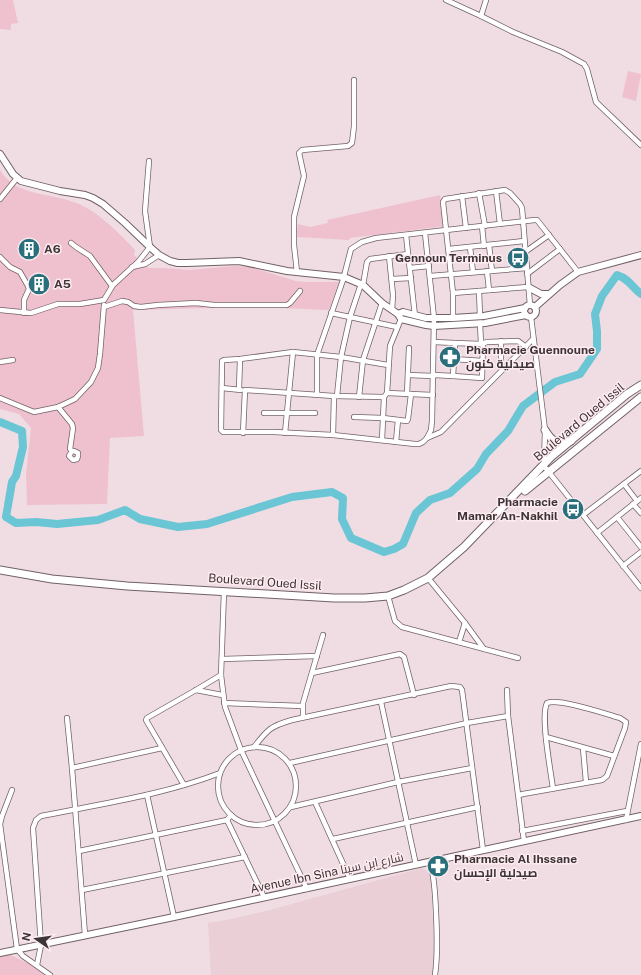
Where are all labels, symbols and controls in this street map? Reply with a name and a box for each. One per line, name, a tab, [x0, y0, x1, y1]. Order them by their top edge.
building icon: A6	[16, 236, 42, 262]
place label: A6	[44, 242, 61, 256]
bus stop icon: Gennoun Terminus	[505, 245, 531, 271]
place label: Gennoun Terminus	[395, 251, 502, 265]
building icon: A5	[26, 271, 52, 297]
place label: A5	[54, 277, 71, 291]
place label: Pharmacie Guennoune صيدلية كنون	[466, 343, 595, 372]
pharmacy icon: Pharmacie Guennoune صيدلية كنون	[437, 344, 463, 370]
street label: Boulevard Oued Issil	[531, 380, 627, 464]
place label: Pharmacie Mamar An-Nakhil	[457, 495, 558, 523]
bus stop icon: Pharmacie Mamar An-Nakhil	[560, 496, 586, 522]
street label: Boulevard Oued Issil	[208, 571, 323, 593]
street label: Avenue Ibn Sina شارع ابن سينا	[249, 850, 405, 897]
place label: Pharmacie Al Ihssane صيدلية الإحسان	[454, 852, 577, 881]
pharmacy icon: Pharmacie Al Ihssane صيدلية الإحسان	[425, 853, 451, 879]
north arrow	[16, 919, 56, 959]
text: N	[19, 931, 33, 942]

